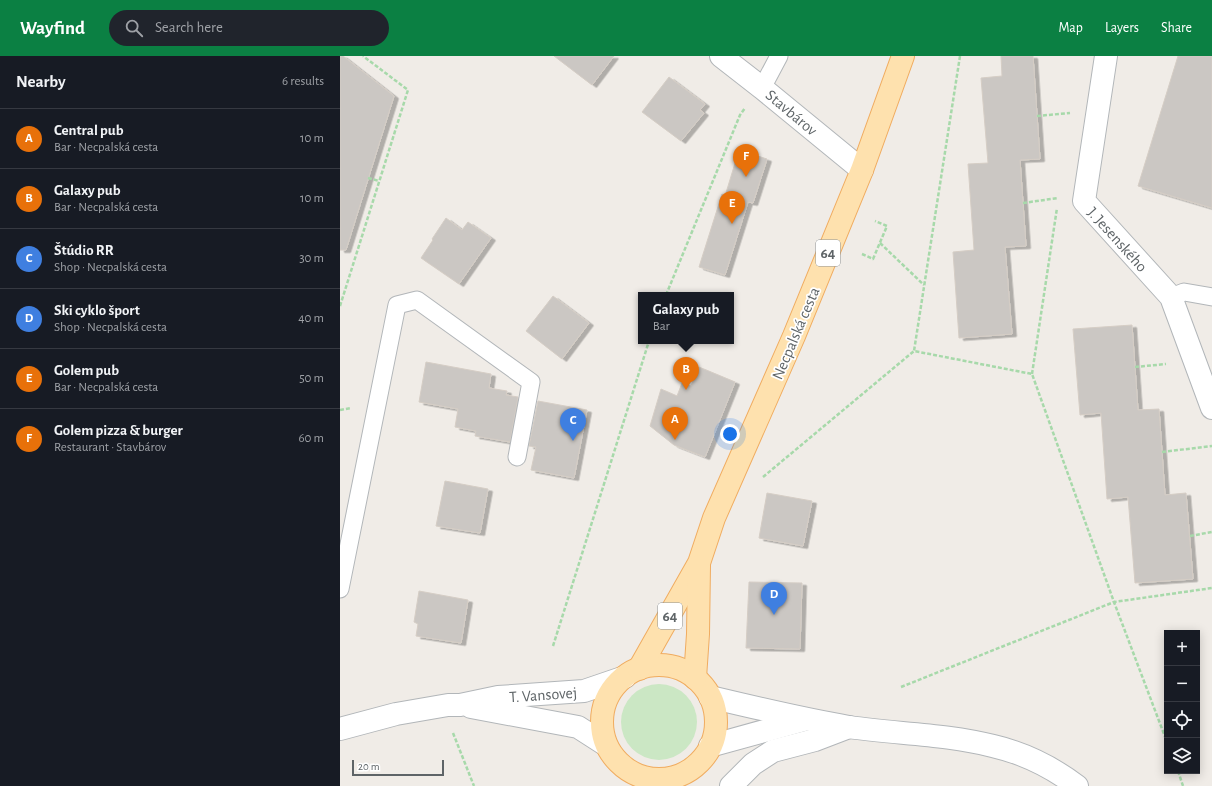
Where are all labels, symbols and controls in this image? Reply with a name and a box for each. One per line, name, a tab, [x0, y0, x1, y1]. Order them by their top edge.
search box	[109, 10, 389, 46]
icon: search	[123, 17, 145, 39]
text: Wayfind	[20, 19, 85, 38]
text: Search here	[155, 20, 223, 35]
text: Map	[1058, 21, 1083, 35]
text: Layers	[1105, 21, 1139, 35]
text: Share	[1161, 21, 1192, 35]
text: Nearby	[16, 73, 66, 90]
text: 6 results	[282, 75, 324, 88]
street label: Stavbárov	[763, 87, 820, 139]
text: Central pub	[54, 123, 124, 138]
text: A	[25, 132, 33, 145]
text: 10 m	[300, 132, 324, 145]
text: Bar · Necpalská cesta	[54, 141, 158, 154]
pin: F	[733, 144, 759, 177]
text: Galaxy pub	[54, 183, 121, 198]
pin: E	[719, 191, 745, 224]
text: B	[25, 192, 33, 205]
text: 10 m	[300, 192, 324, 205]
text: Bar · Necpalská cesta	[54, 201, 158, 214]
street label: J. Jesenského	[1084, 204, 1150, 275]
road number: 64	[816, 240, 840, 266]
text: Štúdio RR	[54, 243, 114, 258]
text: C	[26, 252, 32, 265]
text: 30 m	[299, 252, 324, 265]
text: Shop · Necpalská cesta	[54, 261, 167, 274]
street label: Necpalská cesta	[769, 285, 823, 382]
popup	[638, 292, 734, 344]
text: Galaxy pub	[653, 302, 719, 317]
text: Ski cyklo šport	[54, 303, 140, 318]
text: D	[25, 312, 33, 325]
text: 40 m	[298, 312, 324, 325]
text: Bar	[653, 320, 670, 333]
text: Shop · Necpalská cesta	[54, 321, 167, 334]
pin: B	[673, 357, 699, 390]
text: Golem pub	[54, 363, 119, 378]
text: E	[26, 372, 32, 385]
text: 50 m	[299, 372, 324, 385]
text: Bar · Necpalská cesta	[54, 381, 158, 394]
pin: A	[662, 407, 688, 440]
pin: C	[560, 408, 586, 441]
text: Golem pizza & burger	[54, 423, 183, 438]
your location	[720, 424, 740, 444]
text: F	[26, 432, 32, 445]
text: 60 m	[298, 432, 324, 445]
text: Restaurant · Stavbárov	[54, 441, 166, 454]
pin: D	[761, 582, 787, 615]
road number: 64	[658, 603, 682, 629]
map controls	[1164, 630, 1200, 774]
button: +	[1164, 630, 1200, 666]
button: −	[1164, 666, 1200, 702]
street label: T. Vansovej	[509, 685, 578, 706]
button: locate	[1164, 702, 1200, 738]
button: layers	[1164, 738, 1200, 774]
scale bar	[352, 758, 444, 777]
text: 20 m	[358, 761, 379, 772]

